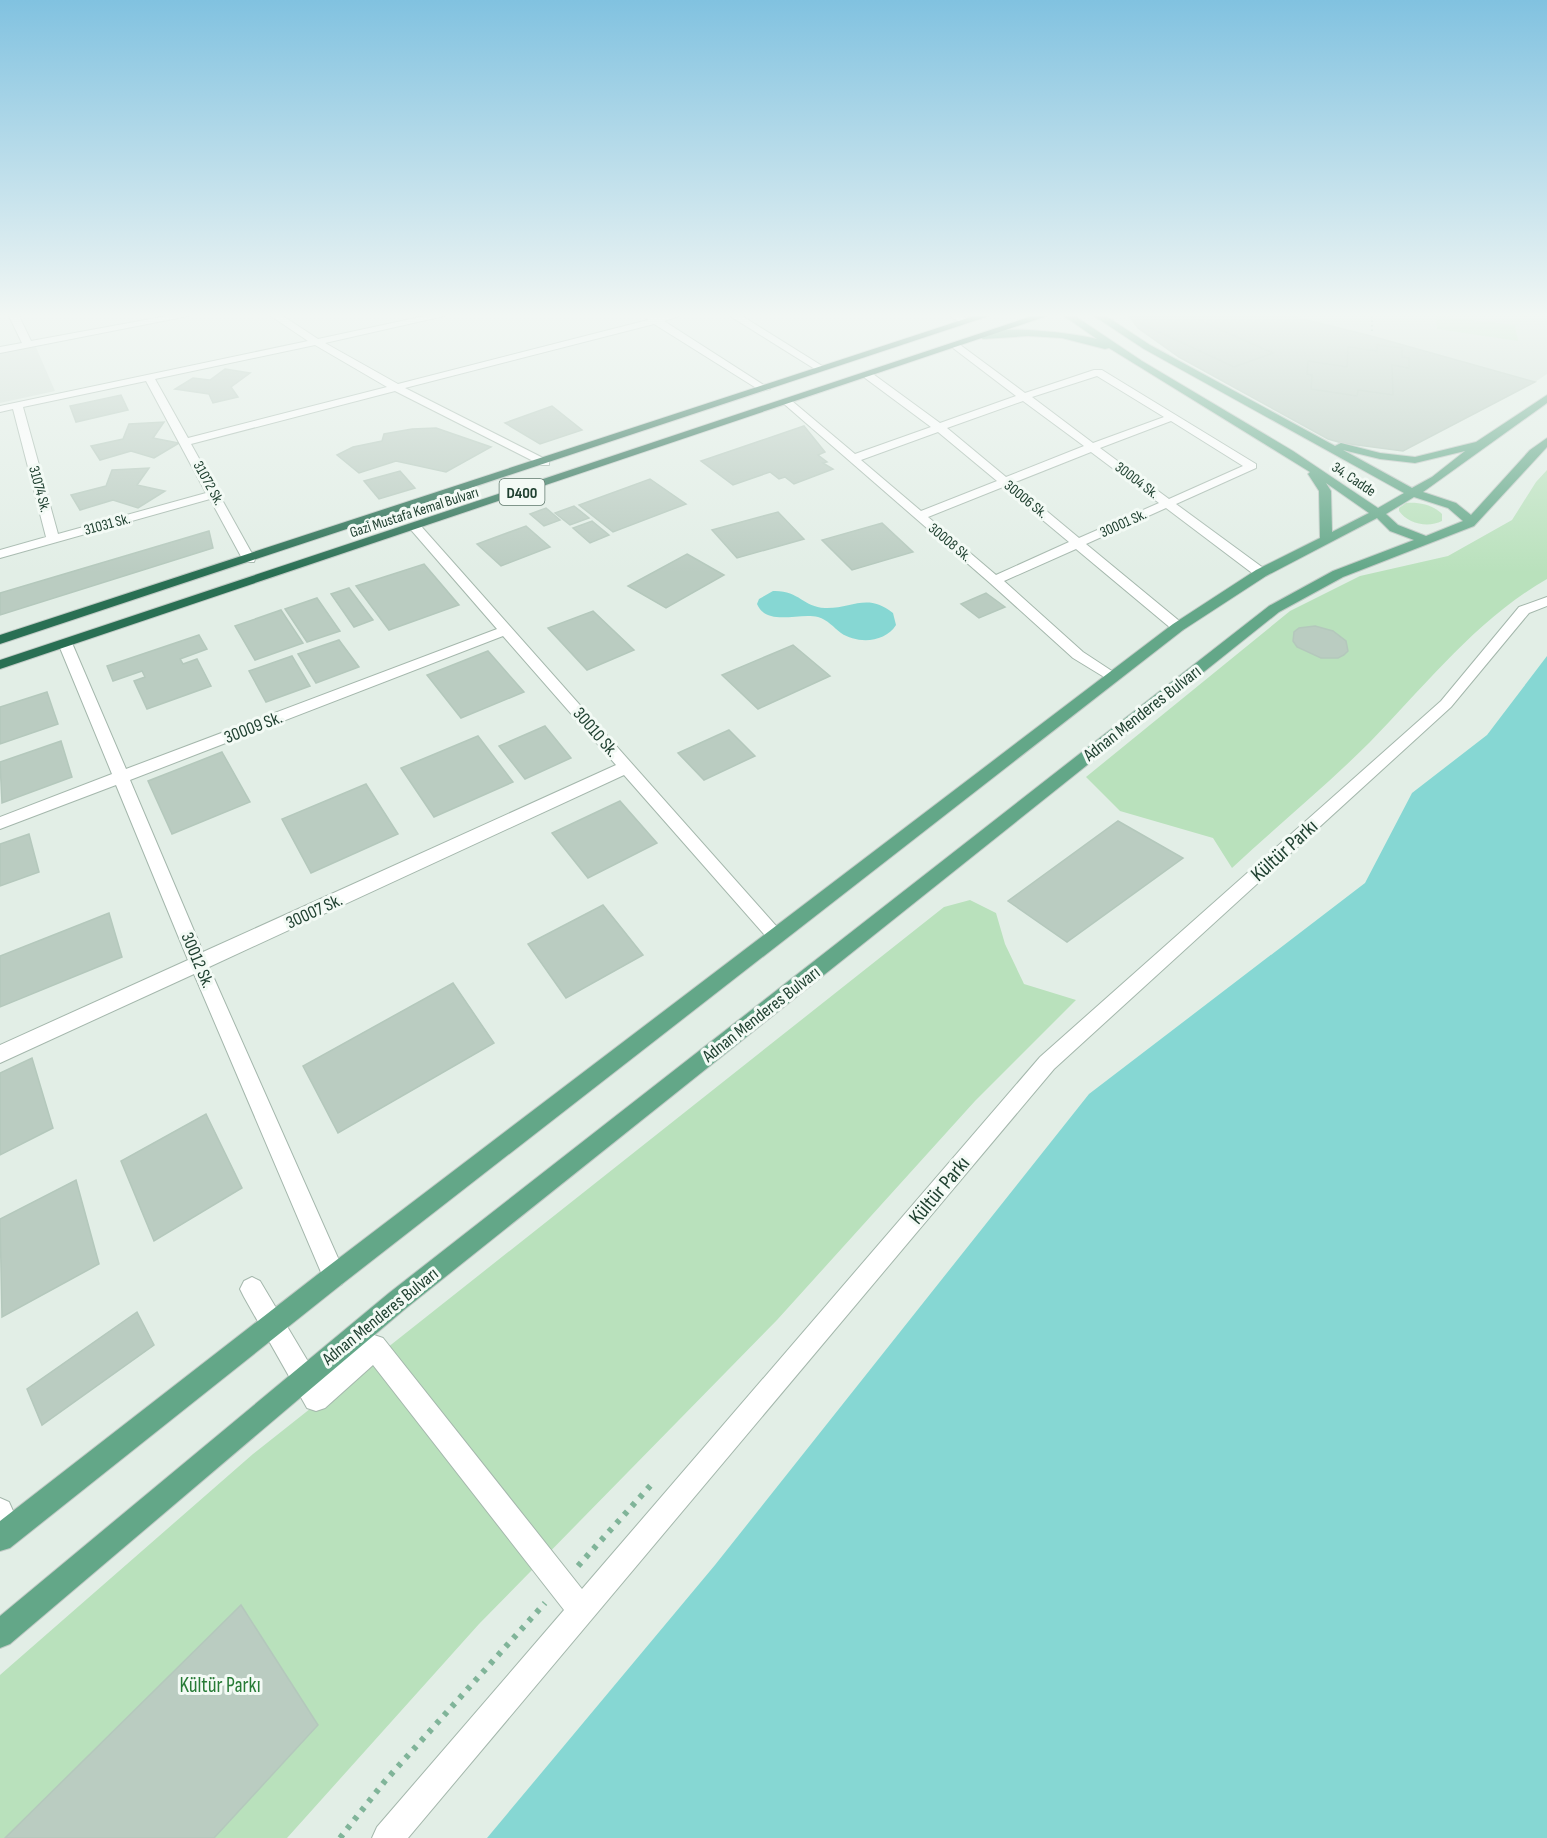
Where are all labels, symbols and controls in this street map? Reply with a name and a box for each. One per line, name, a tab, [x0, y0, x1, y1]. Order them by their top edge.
street label: 31072 Sk.	[189, 458, 229, 509]
street label: 30004 Sk.	[1111, 458, 1163, 503]
street label: 34. Cadde	[1328, 458, 1379, 501]
street label: 31074 Sk.	[24, 464, 55, 514]
street label: 30006 Sk.	[1000, 476, 1051, 523]
road number: D400	[500, 479, 544, 505]
street label: Gazi Mustafa Kemal Bulvarı	[347, 483, 481, 542]
street label: 30001 Sk.	[1097, 505, 1150, 542]
street label: 31031 Sk.	[82, 509, 133, 540]
street label: 30008 Sk.	[924, 519, 975, 566]
street label: Adnan Menderes Bulvarı	[1079, 661, 1205, 766]
street label: 30010 Sk.	[568, 703, 623, 761]
street label: 30009 Sk.	[221, 707, 285, 748]
street label: Kültür Parkı	[1246, 814, 1323, 887]
street label: 30007 Sk.	[283, 889, 346, 934]
street label: 30012 Sk.	[176, 929, 219, 991]
street label: Adnan Menderes Bulvarı	[698, 962, 824, 1067]
street label: Kültür Parkı	[904, 1151, 975, 1229]
street label: Adnan Menderes Bulvarı	[317, 1263, 442, 1370]
park label: Kültür Parkı	[179, 1673, 261, 1698]

